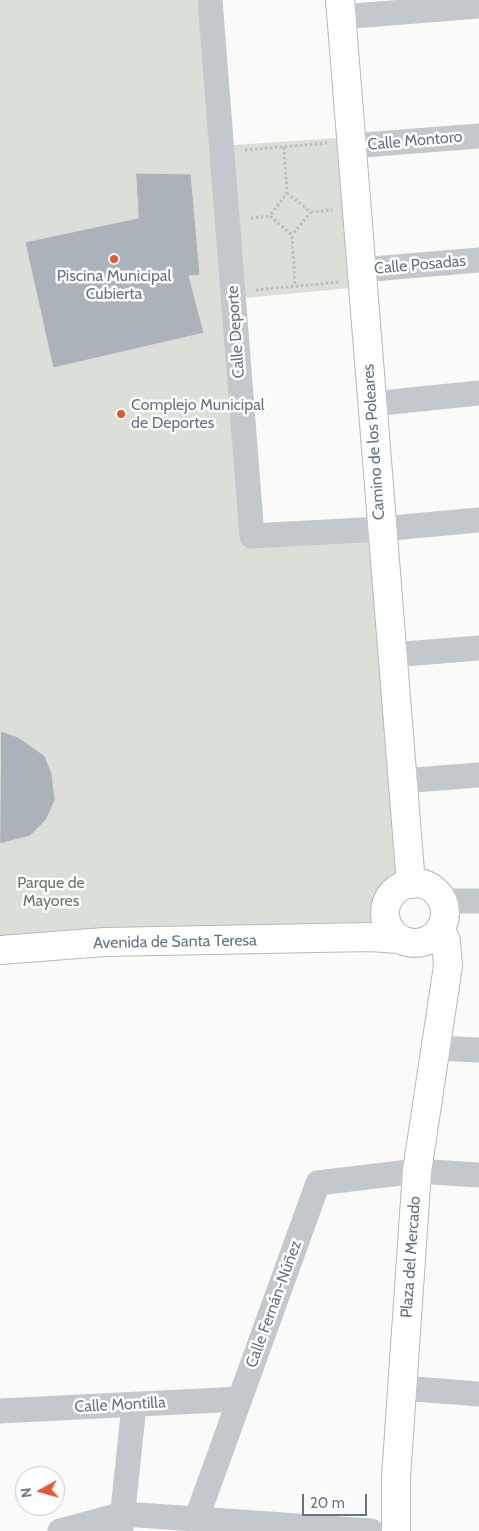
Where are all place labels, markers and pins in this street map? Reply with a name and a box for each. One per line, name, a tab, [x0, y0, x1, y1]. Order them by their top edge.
marker: Piscina Municipal Cubierta	[108, 253, 120, 265]
place label: Piscina Municipal Cubierta	[57, 266, 171, 304]
place label: Complejo Municipal de Deportes	[131, 395, 265, 433]
marker: Complejo Municipal de Deportes	[115, 408, 127, 420]

